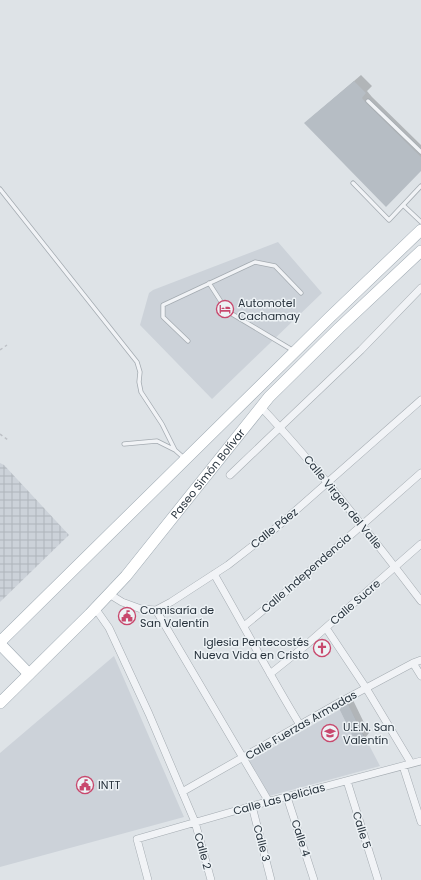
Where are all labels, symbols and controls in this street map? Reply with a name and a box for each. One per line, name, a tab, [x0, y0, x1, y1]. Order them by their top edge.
place label: Automotel Cachamay	[238, 295, 301, 324]
hotel icon: Automotel Cachamay	[215, 299, 235, 319]
street label: Paseo Simón Bolívar	[167, 425, 249, 522]
street label: Calle Virgen del Valle	[300, 452, 386, 552]
street label: Calle Páez	[247, 504, 301, 552]
street label: Calle Independencia	[258, 529, 354, 617]
street label: Calle Sucre	[326, 575, 384, 628]
place label: Comisaría de San Valentín	[140, 602, 214, 631]
public building icon: Comisaría de San Valentín	[117, 606, 137, 626]
place label: Iglesia Pentecostés Nueva Vida en Cristo	[194, 634, 309, 663]
church icon: Iglesia Pentecostés Nueva Vida en Cristo	[312, 638, 332, 658]
street label: Calle Fuerzas Armadas	[242, 686, 360, 764]
place label: U.E.N. San Valentín	[343, 719, 395, 748]
school or university icon: U.E.N. San Valentín	[320, 723, 340, 743]
public building icon: INTT	[75, 775, 95, 795]
place label: INTT	[98, 777, 120, 793]
street label: Calle Las Delicias	[231, 779, 327, 819]
street label: Calle 5	[349, 809, 375, 851]
street label: Calle 4	[288, 817, 315, 859]
street label: Calle 3	[249, 823, 275, 863]
street label: Calle 2	[190, 831, 216, 871]

